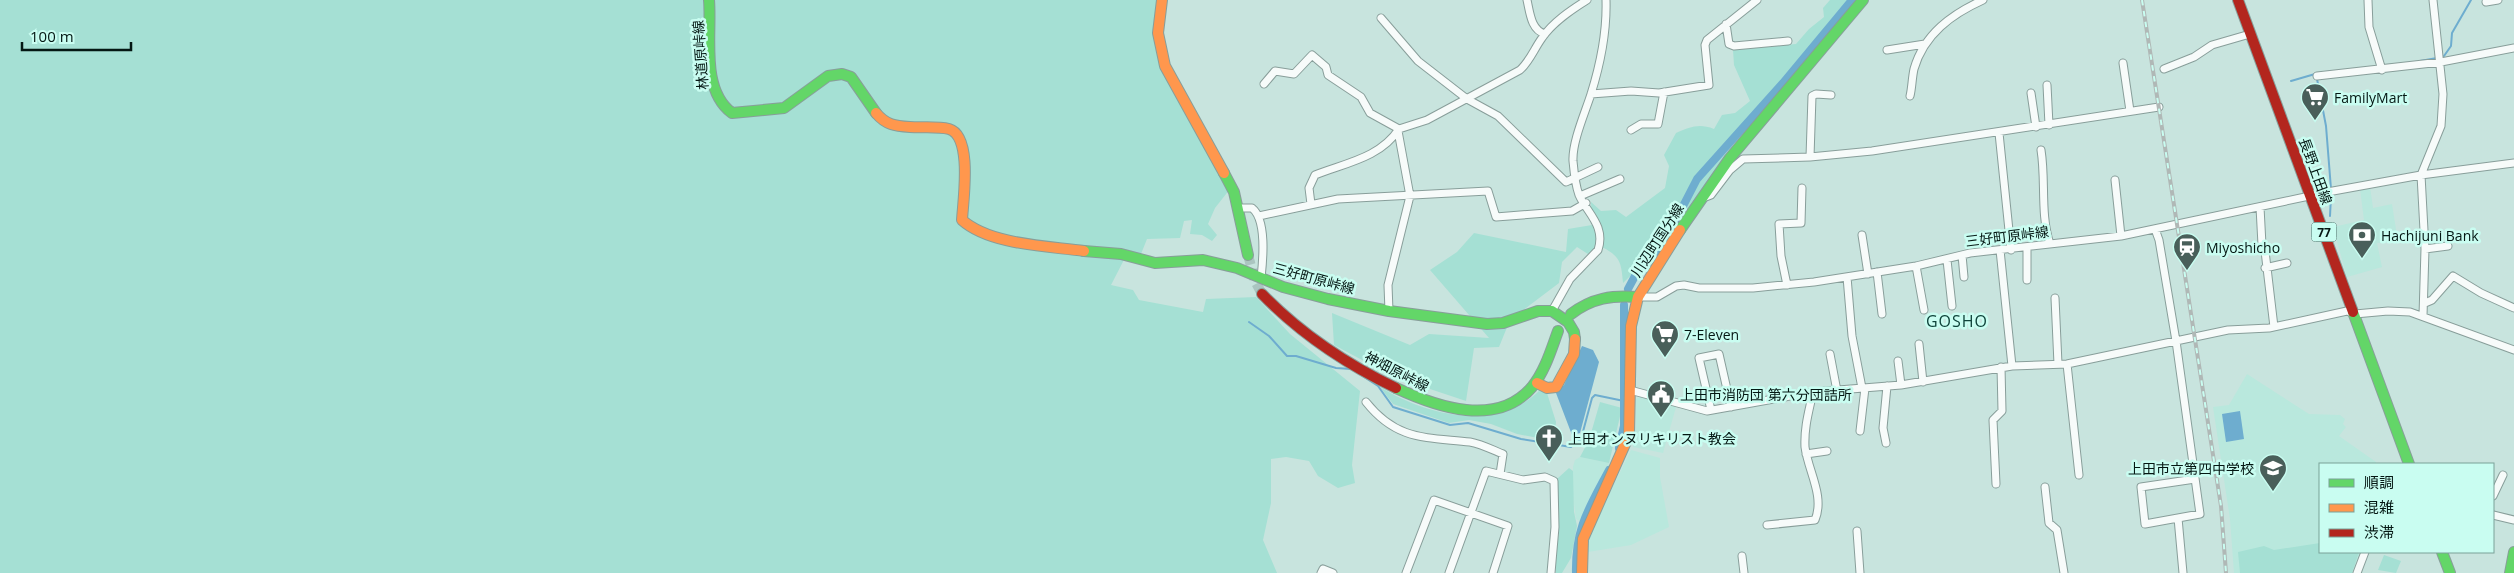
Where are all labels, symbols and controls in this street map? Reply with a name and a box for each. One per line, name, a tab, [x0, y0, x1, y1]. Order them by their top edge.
street label: 林道原峠線	[688, 19, 712, 91]
scale bar	[22, 20, 131, 52]
text: 100 m	[30, 26, 74, 46]
supermarket icon: FamilyMart	[2300, 82, 2330, 121]
place label: FamilyMart	[2334, 88, 2407, 107]
street label: 長野上田線	[2295, 135, 2337, 207]
street label: 川辺町国分線	[1626, 200, 1688, 280]
bank icon: Hachijuni Bank	[2347, 220, 2377, 259]
street label: 三好町原峠線	[1964, 221, 2050, 251]
road number: 77	[2312, 222, 2336, 242]
place label: Hachijuni Bank	[2381, 226, 2479, 245]
station icon: Miyoshicho	[2172, 232, 2202, 271]
place label: Miyoshicho	[2206, 238, 2280, 257]
street label: 三好町原峠線	[1271, 258, 1357, 298]
district label: GOSHO	[1926, 310, 1988, 332]
supermarket icon: 7-Eleven	[1650, 319, 1680, 358]
place label: 7-Eleven	[1684, 325, 1739, 344]
street label: 神畑原峠線	[1362, 347, 1432, 395]
public building icon: 上田市消防団 第六分団詰所	[1646, 379, 1676, 418]
place label: 上田市消防団 第六分団詰所	[1680, 385, 1852, 404]
church icon: 上田オンヌリキリスト教会	[1534, 423, 1564, 462]
place label: 上田オンヌリキリスト教会	[1568, 429, 1736, 448]
school or university icon: 上田市立第四中学校	[2258, 453, 2288, 492]
place label: 上田市立第四中学校	[2128, 459, 2254, 478]
legend	[2319, 463, 2494, 553]
text: 順調	[2364, 472, 2394, 492]
text: 混雑	[2364, 497, 2394, 517]
text: 渋滞	[2364, 522, 2394, 542]

